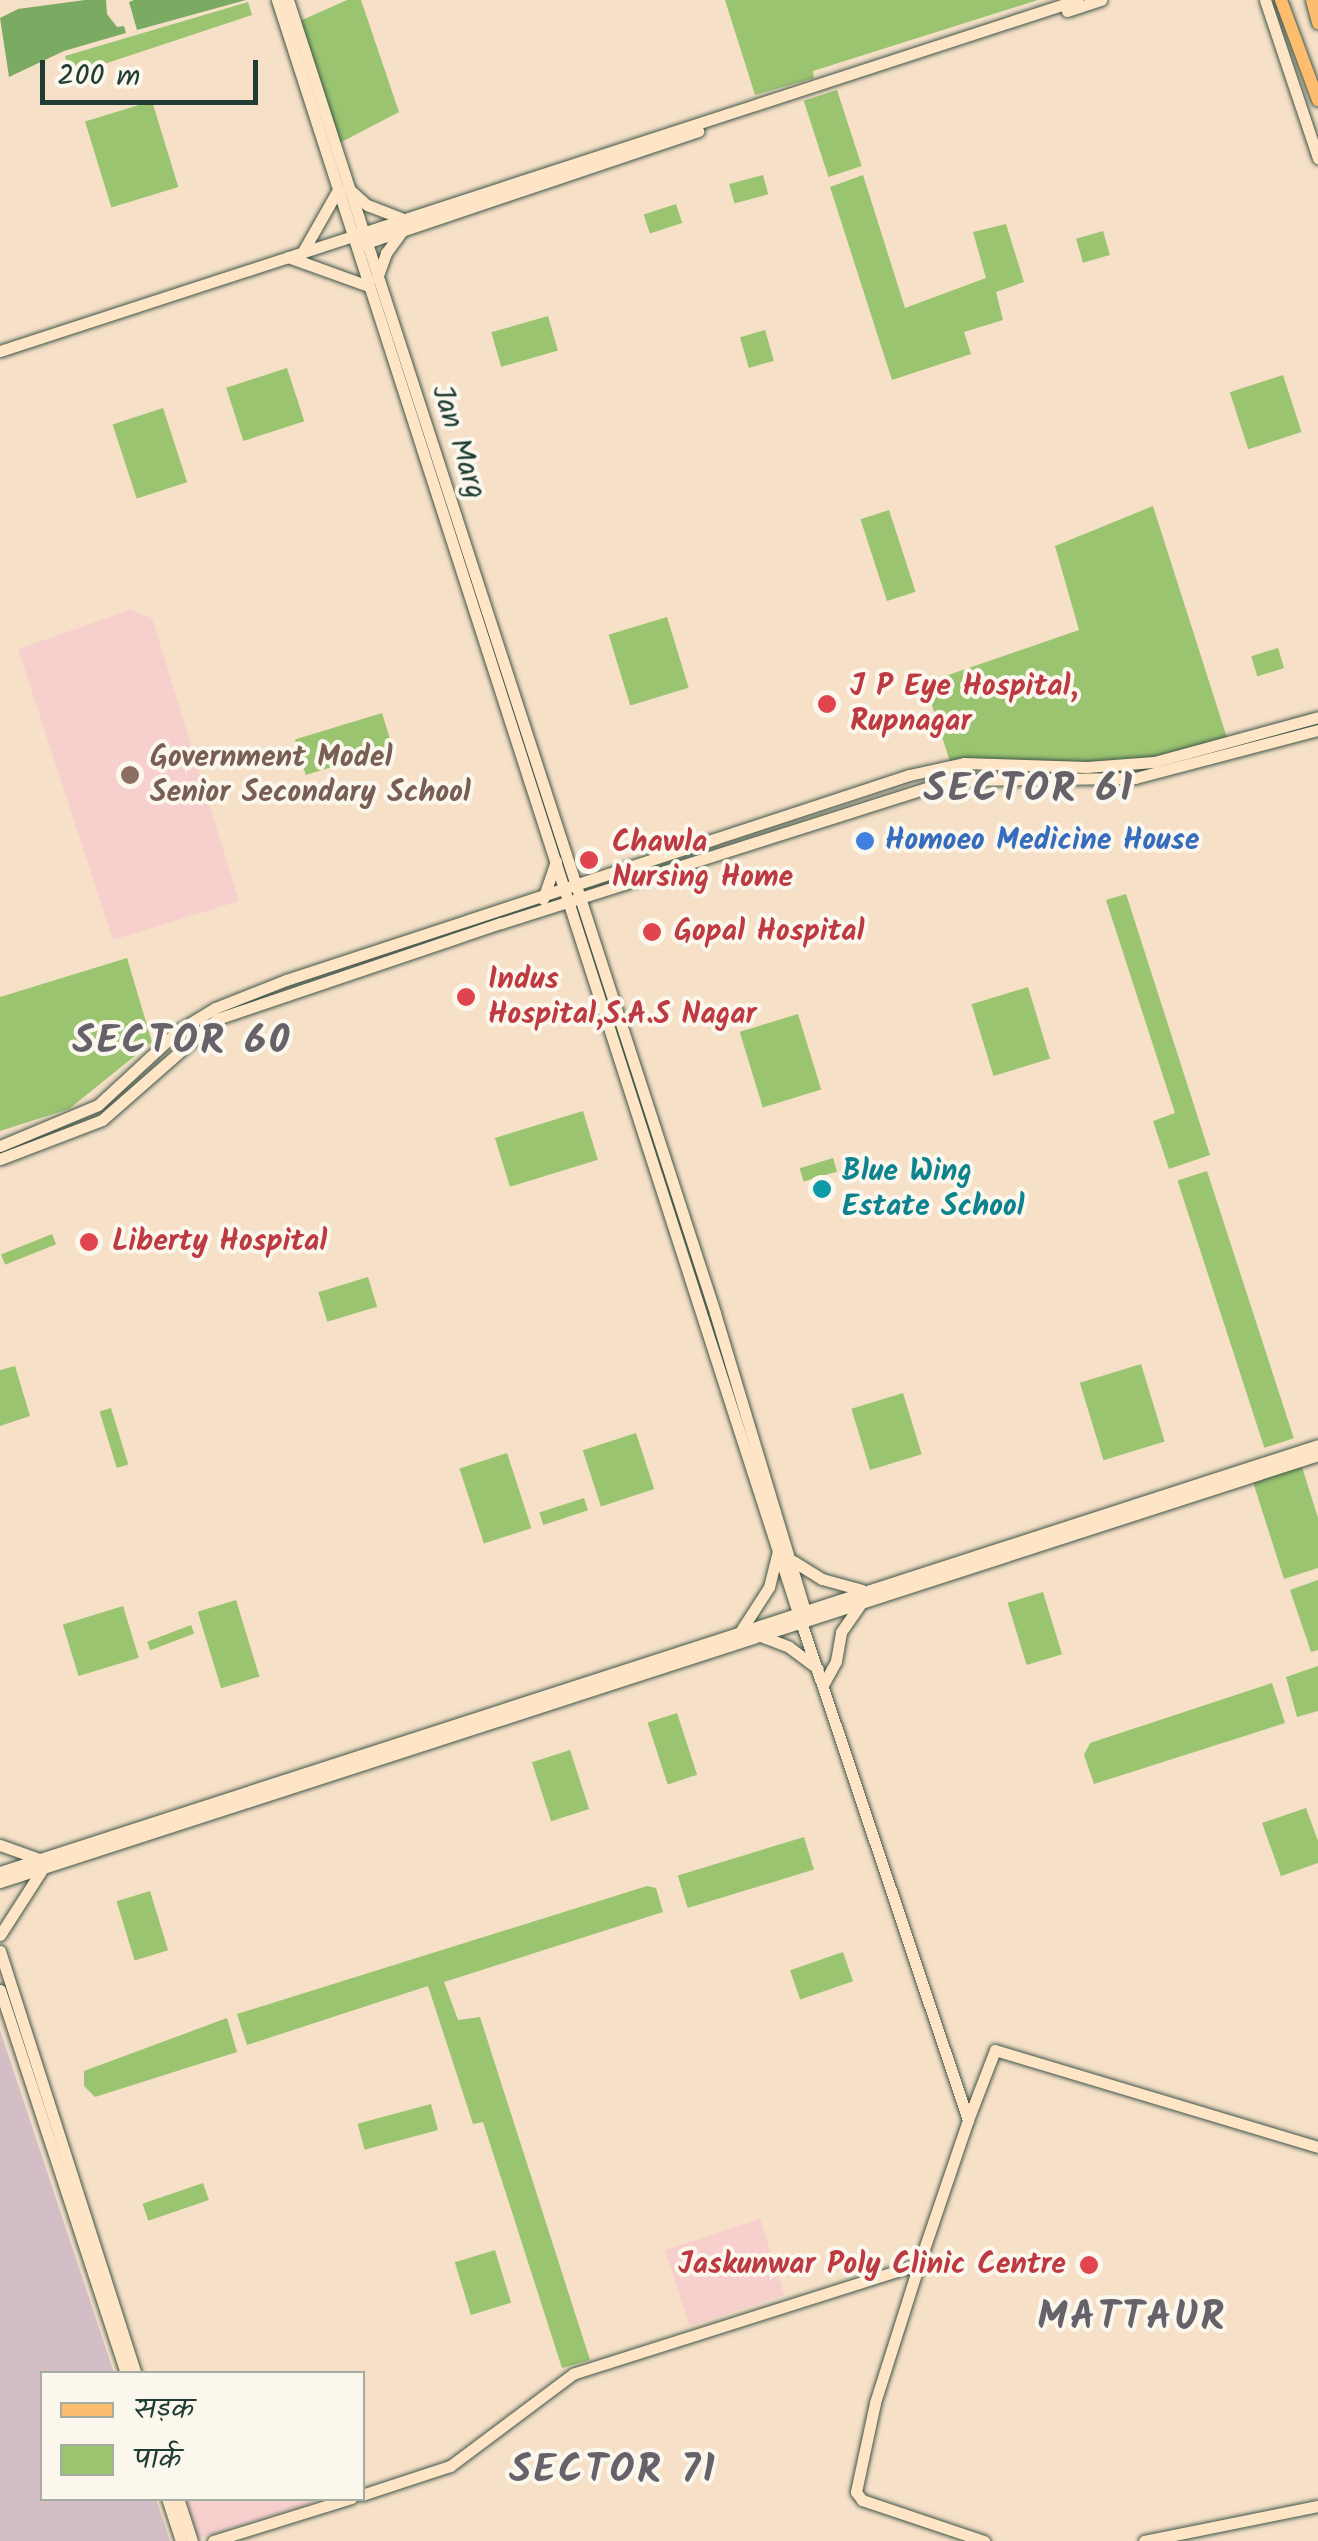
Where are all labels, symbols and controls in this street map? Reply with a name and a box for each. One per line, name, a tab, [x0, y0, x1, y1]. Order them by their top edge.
scale bar	[45, 40, 262, 102]
text: 200 m	[57, 53, 140, 101]
street label: Jan Marg	[423, 380, 493, 504]
place label: J P Eye Hospital, Rupnagar	[850, 669, 1078, 740]
marker: J P Eye Hospital, Rupnagar	[814, 691, 840, 717]
place label: Government Model Senior Secondary School	[150, 740, 471, 810]
marker: Government Model Senior Secondary School	[119, 764, 141, 786]
district label: SECTOR 61	[923, 766, 1135, 814]
place label: Homoeo Medicine House	[885, 823, 1199, 859]
place label: Chawla Nursing Home	[612, 825, 793, 896]
marker: Homoeo Medicine House	[854, 830, 876, 852]
marker: Chawla Nursing Home	[576, 847, 602, 873]
place label: Gopal Hospital	[674, 914, 865, 950]
marker: Gopal Hospital	[639, 919, 665, 945]
place label: Indus Hospital,S.A.S Nagar	[488, 962, 756, 1032]
marker: Indus Hospital,S.A.S Nagar	[453, 984, 479, 1010]
district label: SECTOR 60	[72, 1018, 292, 1066]
place label: Blue Wing Estate School	[842, 1154, 1025, 1224]
marker: Blue Wing Estate School	[811, 1178, 833, 1200]
place label: Liberty Hospital	[112, 1224, 327, 1260]
marker: Liberty Hospital	[76, 1229, 102, 1255]
place label: Jaskunwar Poly Clinic Centre	[678, 2247, 1066, 2283]
marker: Jaskunwar Poly Clinic Centre	[1076, 2252, 1102, 2278]
district label: MATTAUR	[1037, 2294, 1227, 2342]
legend	[40, 2371, 365, 2501]
text: सड़क	[134, 2386, 194, 2434]
text: पार्क	[134, 2436, 182, 2484]
district label: SECTOR 71	[509, 2447, 717, 2495]

